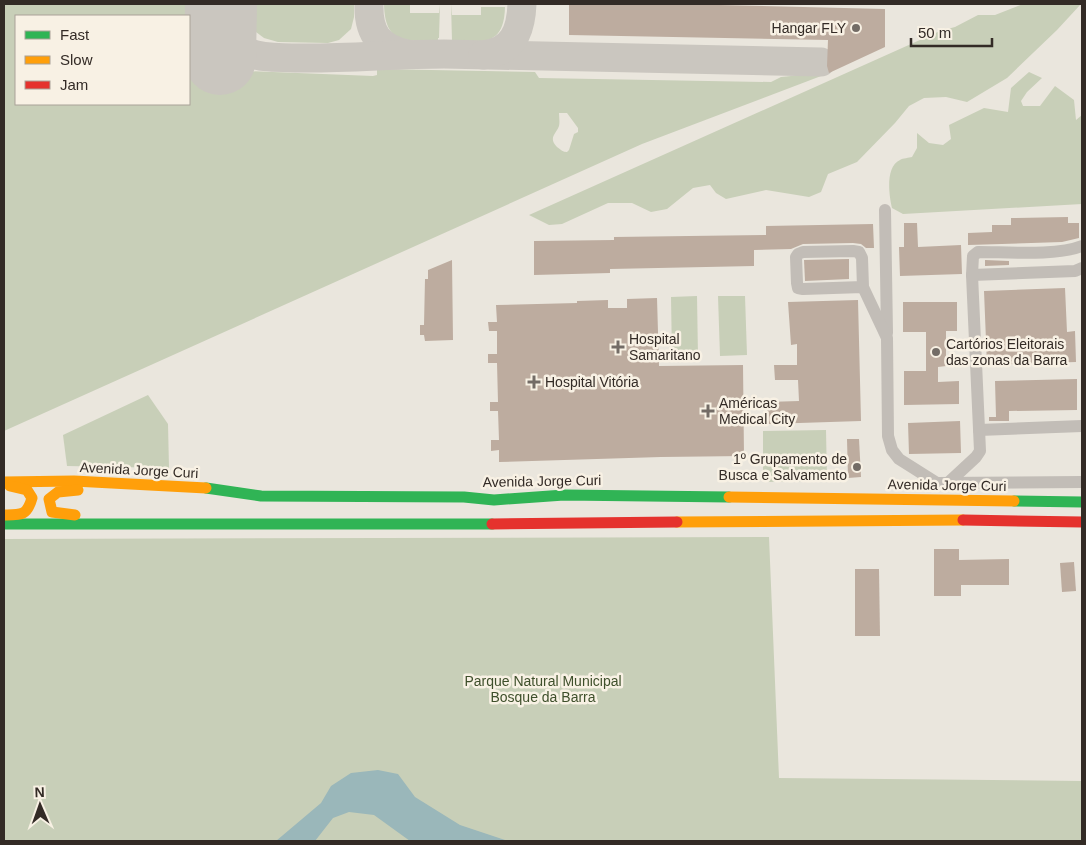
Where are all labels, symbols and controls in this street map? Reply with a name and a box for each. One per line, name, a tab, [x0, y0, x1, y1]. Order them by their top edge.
legend	[15, 15, 190, 105]
scale bar	[911, 15, 992, 47]
place label: Hangar FLY	[772, 20, 847, 36]
marker: Hangar FLY	[850, 22, 862, 34]
text: 50 m	[918, 24, 951, 41]
text: Fast	[60, 26, 90, 43]
text: Slow	[60, 51, 93, 68]
text: Jam	[60, 76, 88, 93]
place label: Hospital Samaritano	[629, 331, 701, 363]
place label: Cartórios Eleitorais das zonas da Barra	[946, 336, 1068, 368]
marker: Hospital Samaritano	[611, 340, 625, 354]
marker: Cartórios Eleitorais das zonas da Barra	[930, 346, 942, 358]
place label: Hospital Vitória	[545, 374, 639, 390]
marker: Hospital Vitória	[527, 375, 541, 389]
place label: Américas Medical City	[719, 395, 795, 427]
marker: Américas Medical City	[701, 404, 715, 418]
place label: 1º Grupamento de Busca e Salvamento	[719, 451, 847, 483]
street label: Avenida Jorge Curi	[79, 459, 199, 481]
marker: 1º Grupamento de Busca e Salvamento	[851, 461, 863, 473]
street label: Avenida Jorge Curi	[482, 472, 602, 490]
street label: Avenida Jorge Curi	[887, 476, 1007, 494]
park label: Parque Natural Municipal Bosque da Barra	[464, 673, 622, 705]
north arrow	[15, 780, 65, 830]
text: N	[34, 784, 45, 800]

